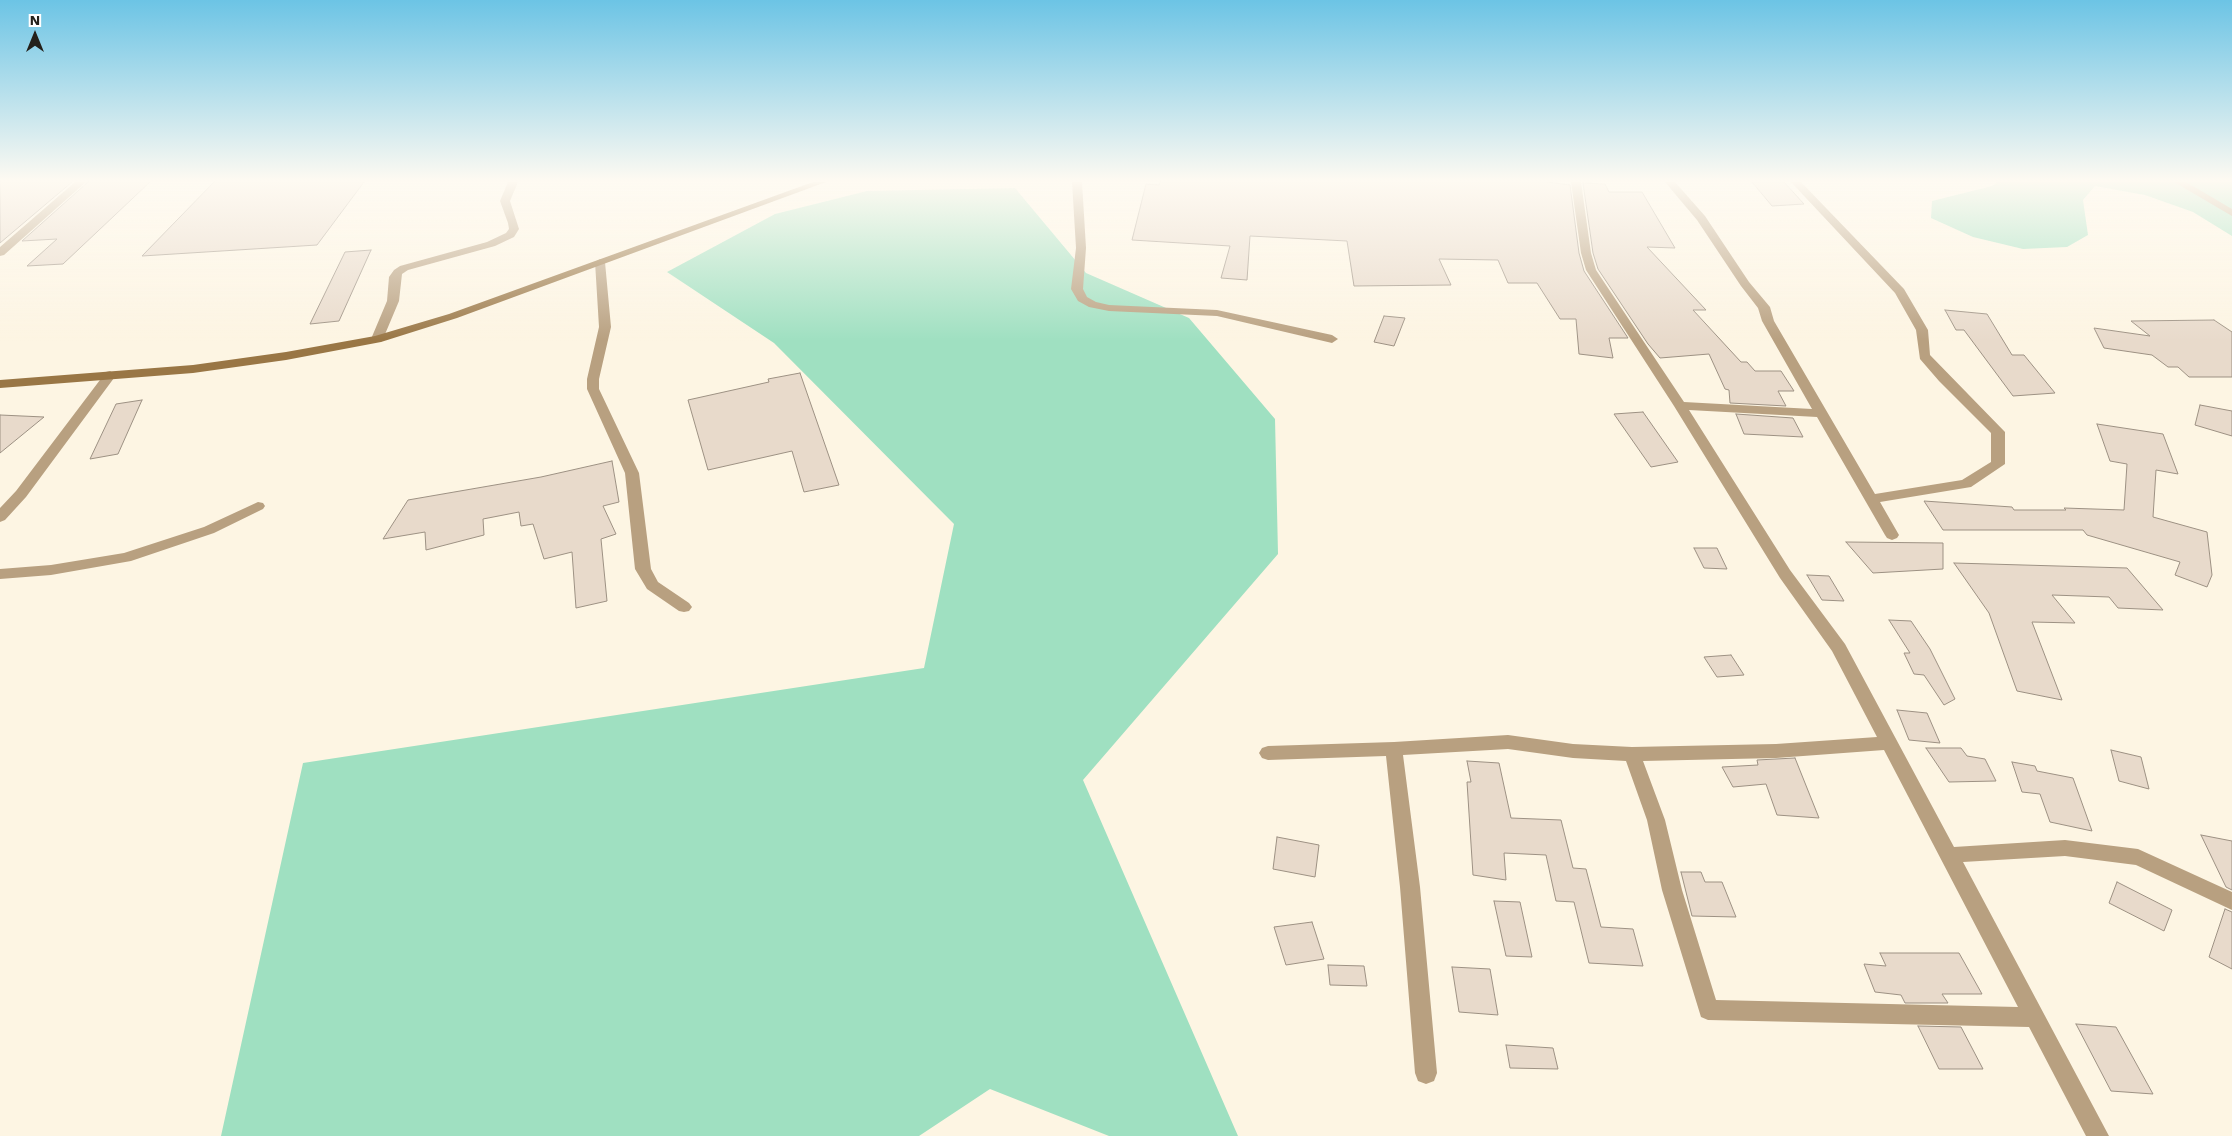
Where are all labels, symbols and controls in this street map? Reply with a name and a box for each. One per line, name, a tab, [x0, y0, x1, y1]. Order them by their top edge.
north arrow	[10, 10, 60, 60]
text: N	[30, 12, 40, 28]

